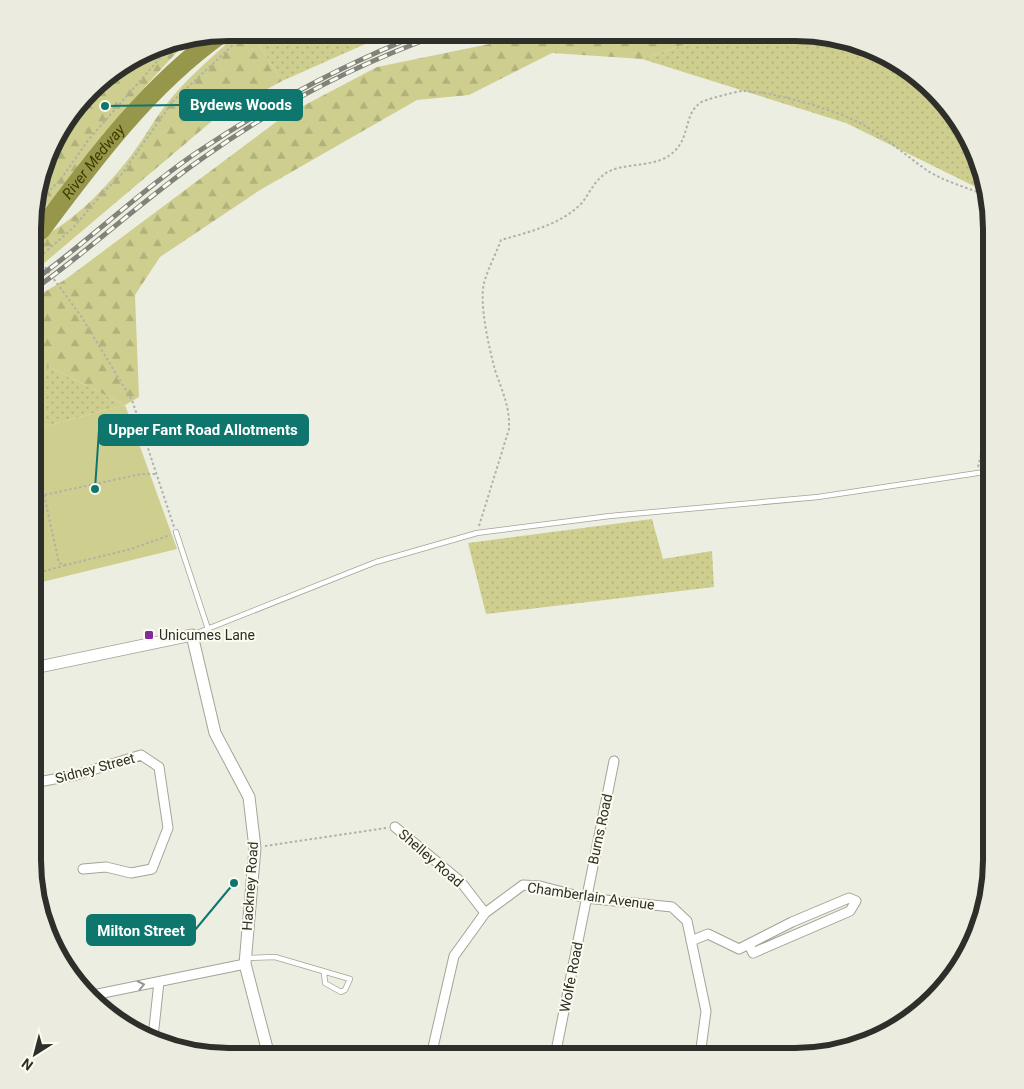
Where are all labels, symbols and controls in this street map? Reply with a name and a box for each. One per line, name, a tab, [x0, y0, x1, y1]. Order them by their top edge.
callout: Bydews Woods	[180, 90, 302, 120]
text: Bydews Woods	[190, 96, 292, 114]
water label: River Medway	[58, 120, 129, 203]
callout: Upper Fant Road Allotments	[99, 415, 308, 445]
text: Upper Fant Road Allotments	[108, 421, 298, 439]
place label: Unicumes Lane	[159, 627, 255, 643]
marker: Unicumes Lane	[143, 629, 155, 641]
street label: Sidney Street	[53, 750, 137, 786]
street label: Burns Road	[585, 792, 615, 866]
street label: Shelley Road	[396, 826, 466, 890]
street label: Hackney Road	[239, 841, 261, 931]
street label: Chamberlain Avenue	[526, 879, 656, 913]
callout: Milton Street	[87, 915, 195, 945]
text: Milton Street	[97, 922, 185, 940]
street label: Wolfe Road	[556, 940, 586, 1014]
one-way arrow	[137, 980, 146, 991]
north arrow	[10, 1029, 60, 1079]
text: N	[19, 1055, 36, 1074]

